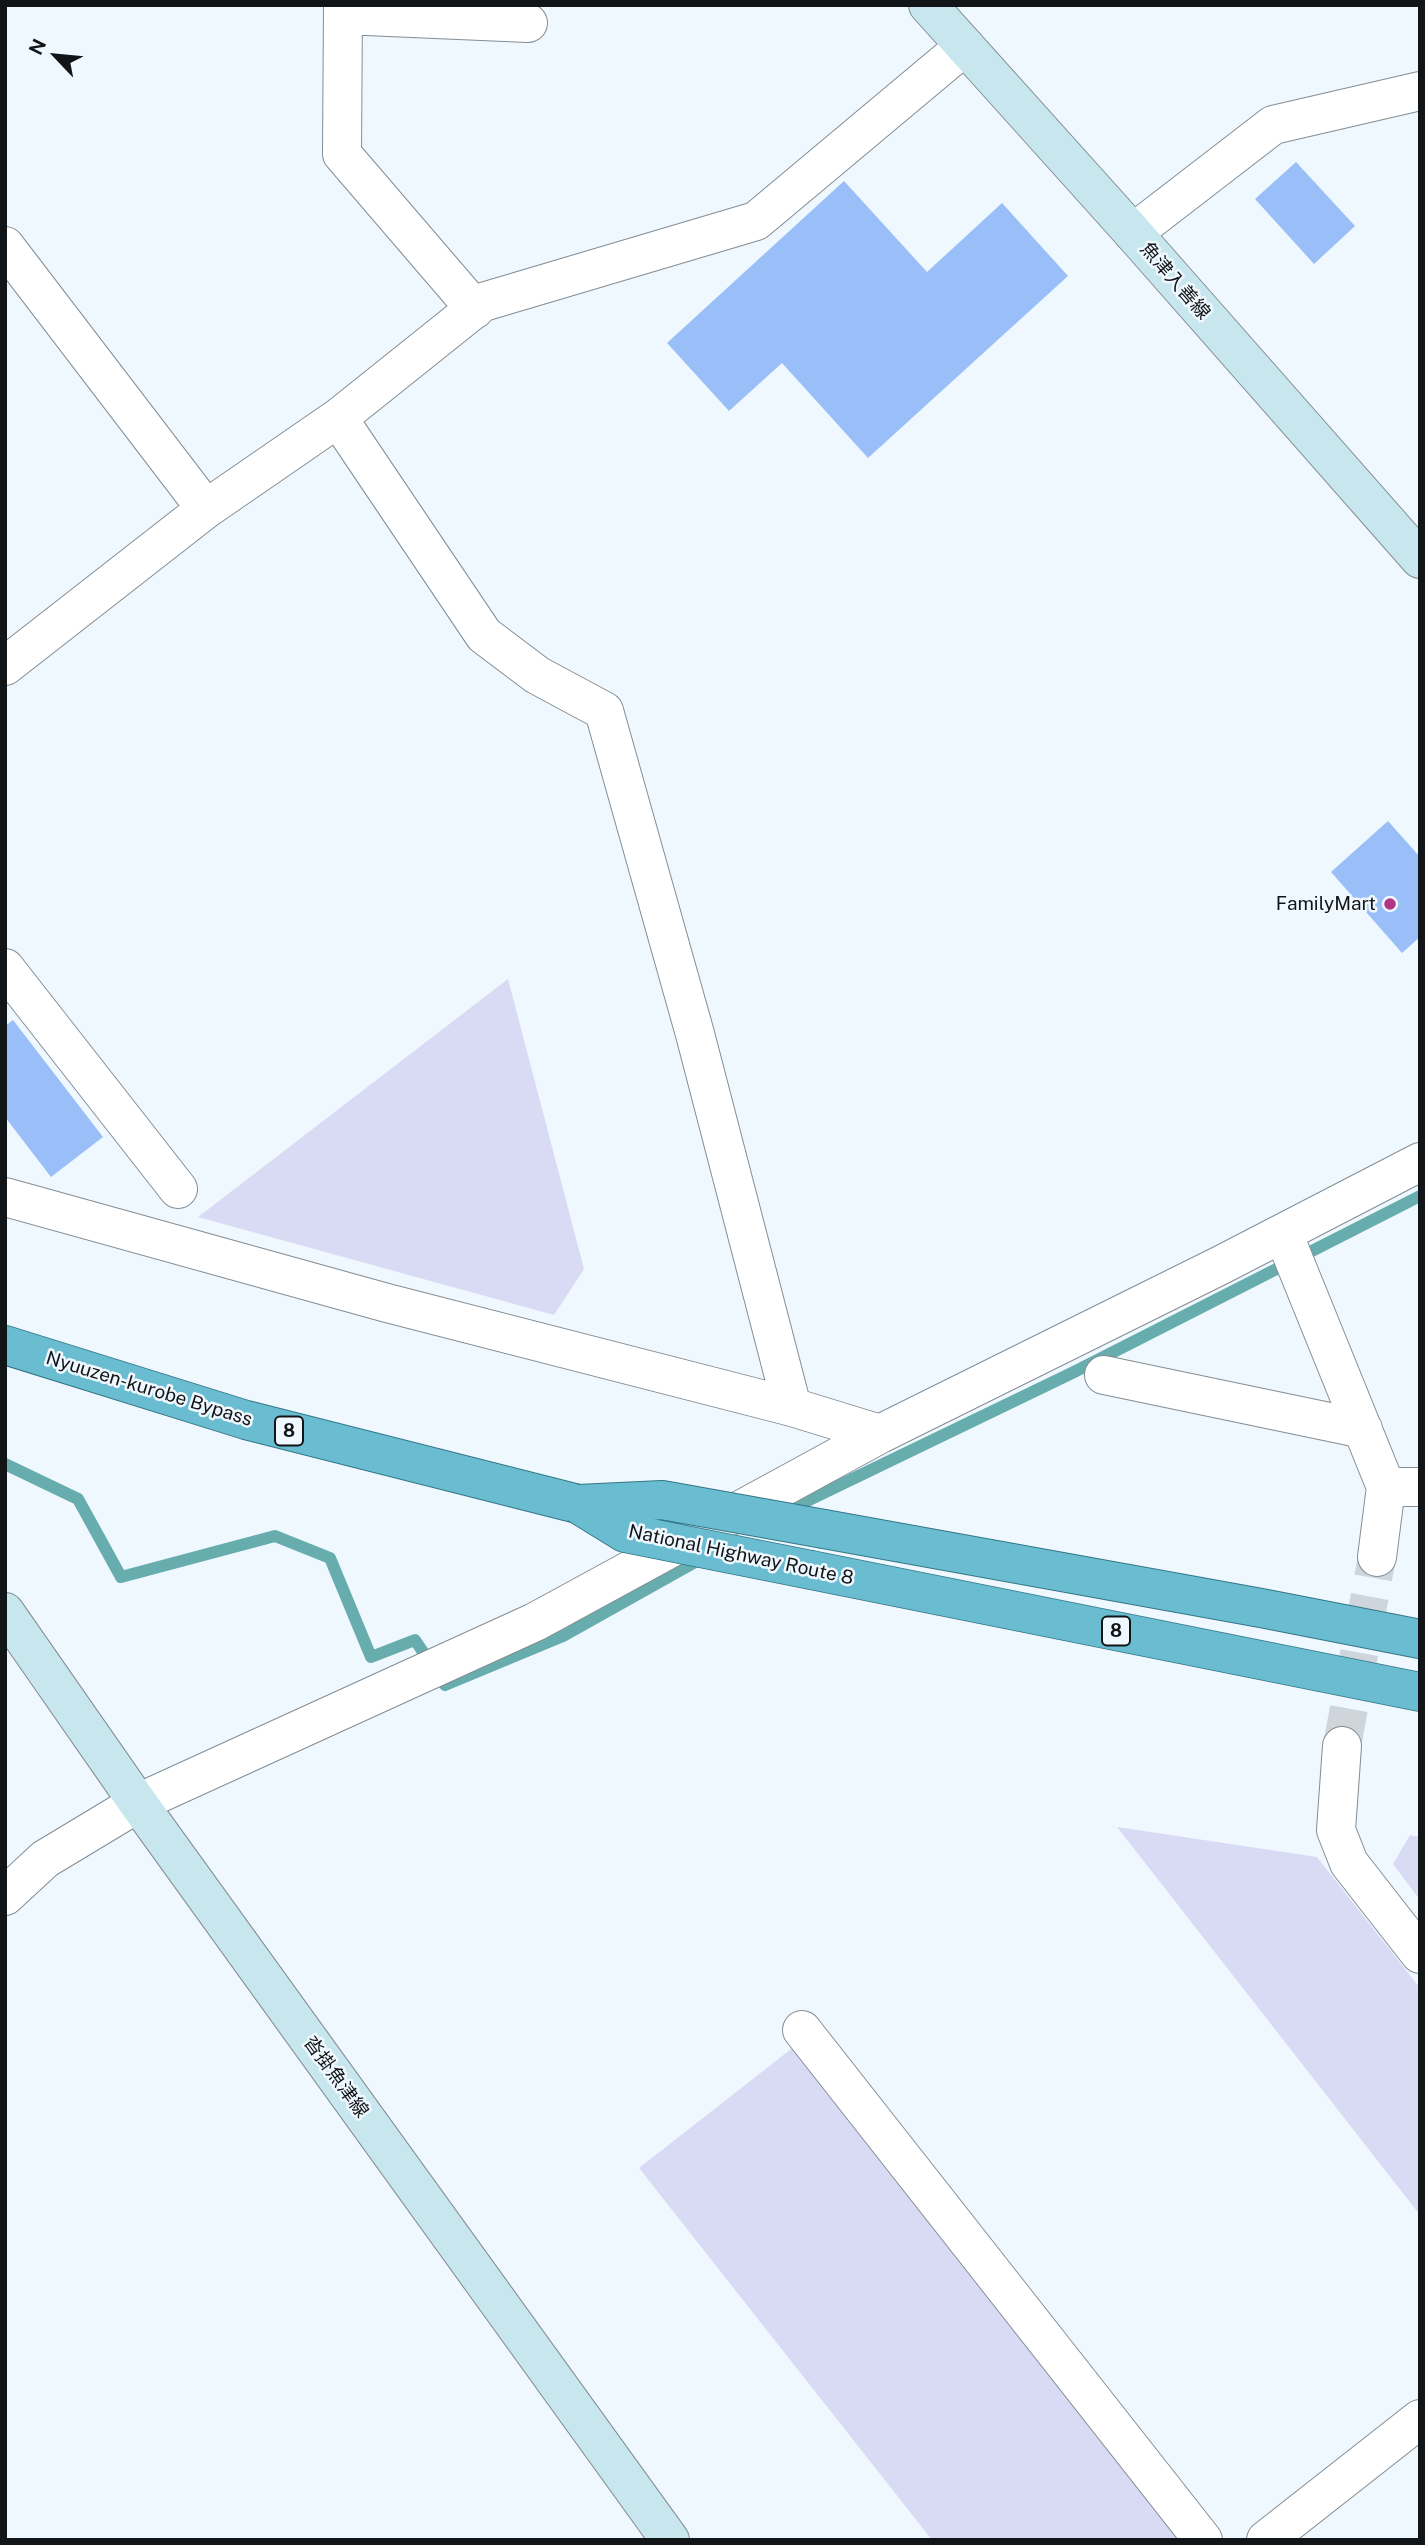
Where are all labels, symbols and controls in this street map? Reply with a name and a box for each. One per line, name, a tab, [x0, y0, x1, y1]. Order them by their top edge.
north arrow	[21, 21, 91, 91]
text: N	[24, 35, 50, 58]
street label: 魚津入善線	[1135, 238, 1215, 324]
place label: FamilyMart	[1276, 893, 1376, 915]
marker: FamilyMart	[1382, 896, 1398, 912]
street label: Nyuuzen-kurobe Bypass	[43, 1347, 255, 1431]
road number: 8	[275, 1416, 303, 1446]
street label: National Highway Route 8	[626, 1520, 856, 1590]
road number: 8	[1102, 1616, 1130, 1646]
street label: 沓掛魚津線	[299, 2032, 373, 2122]

